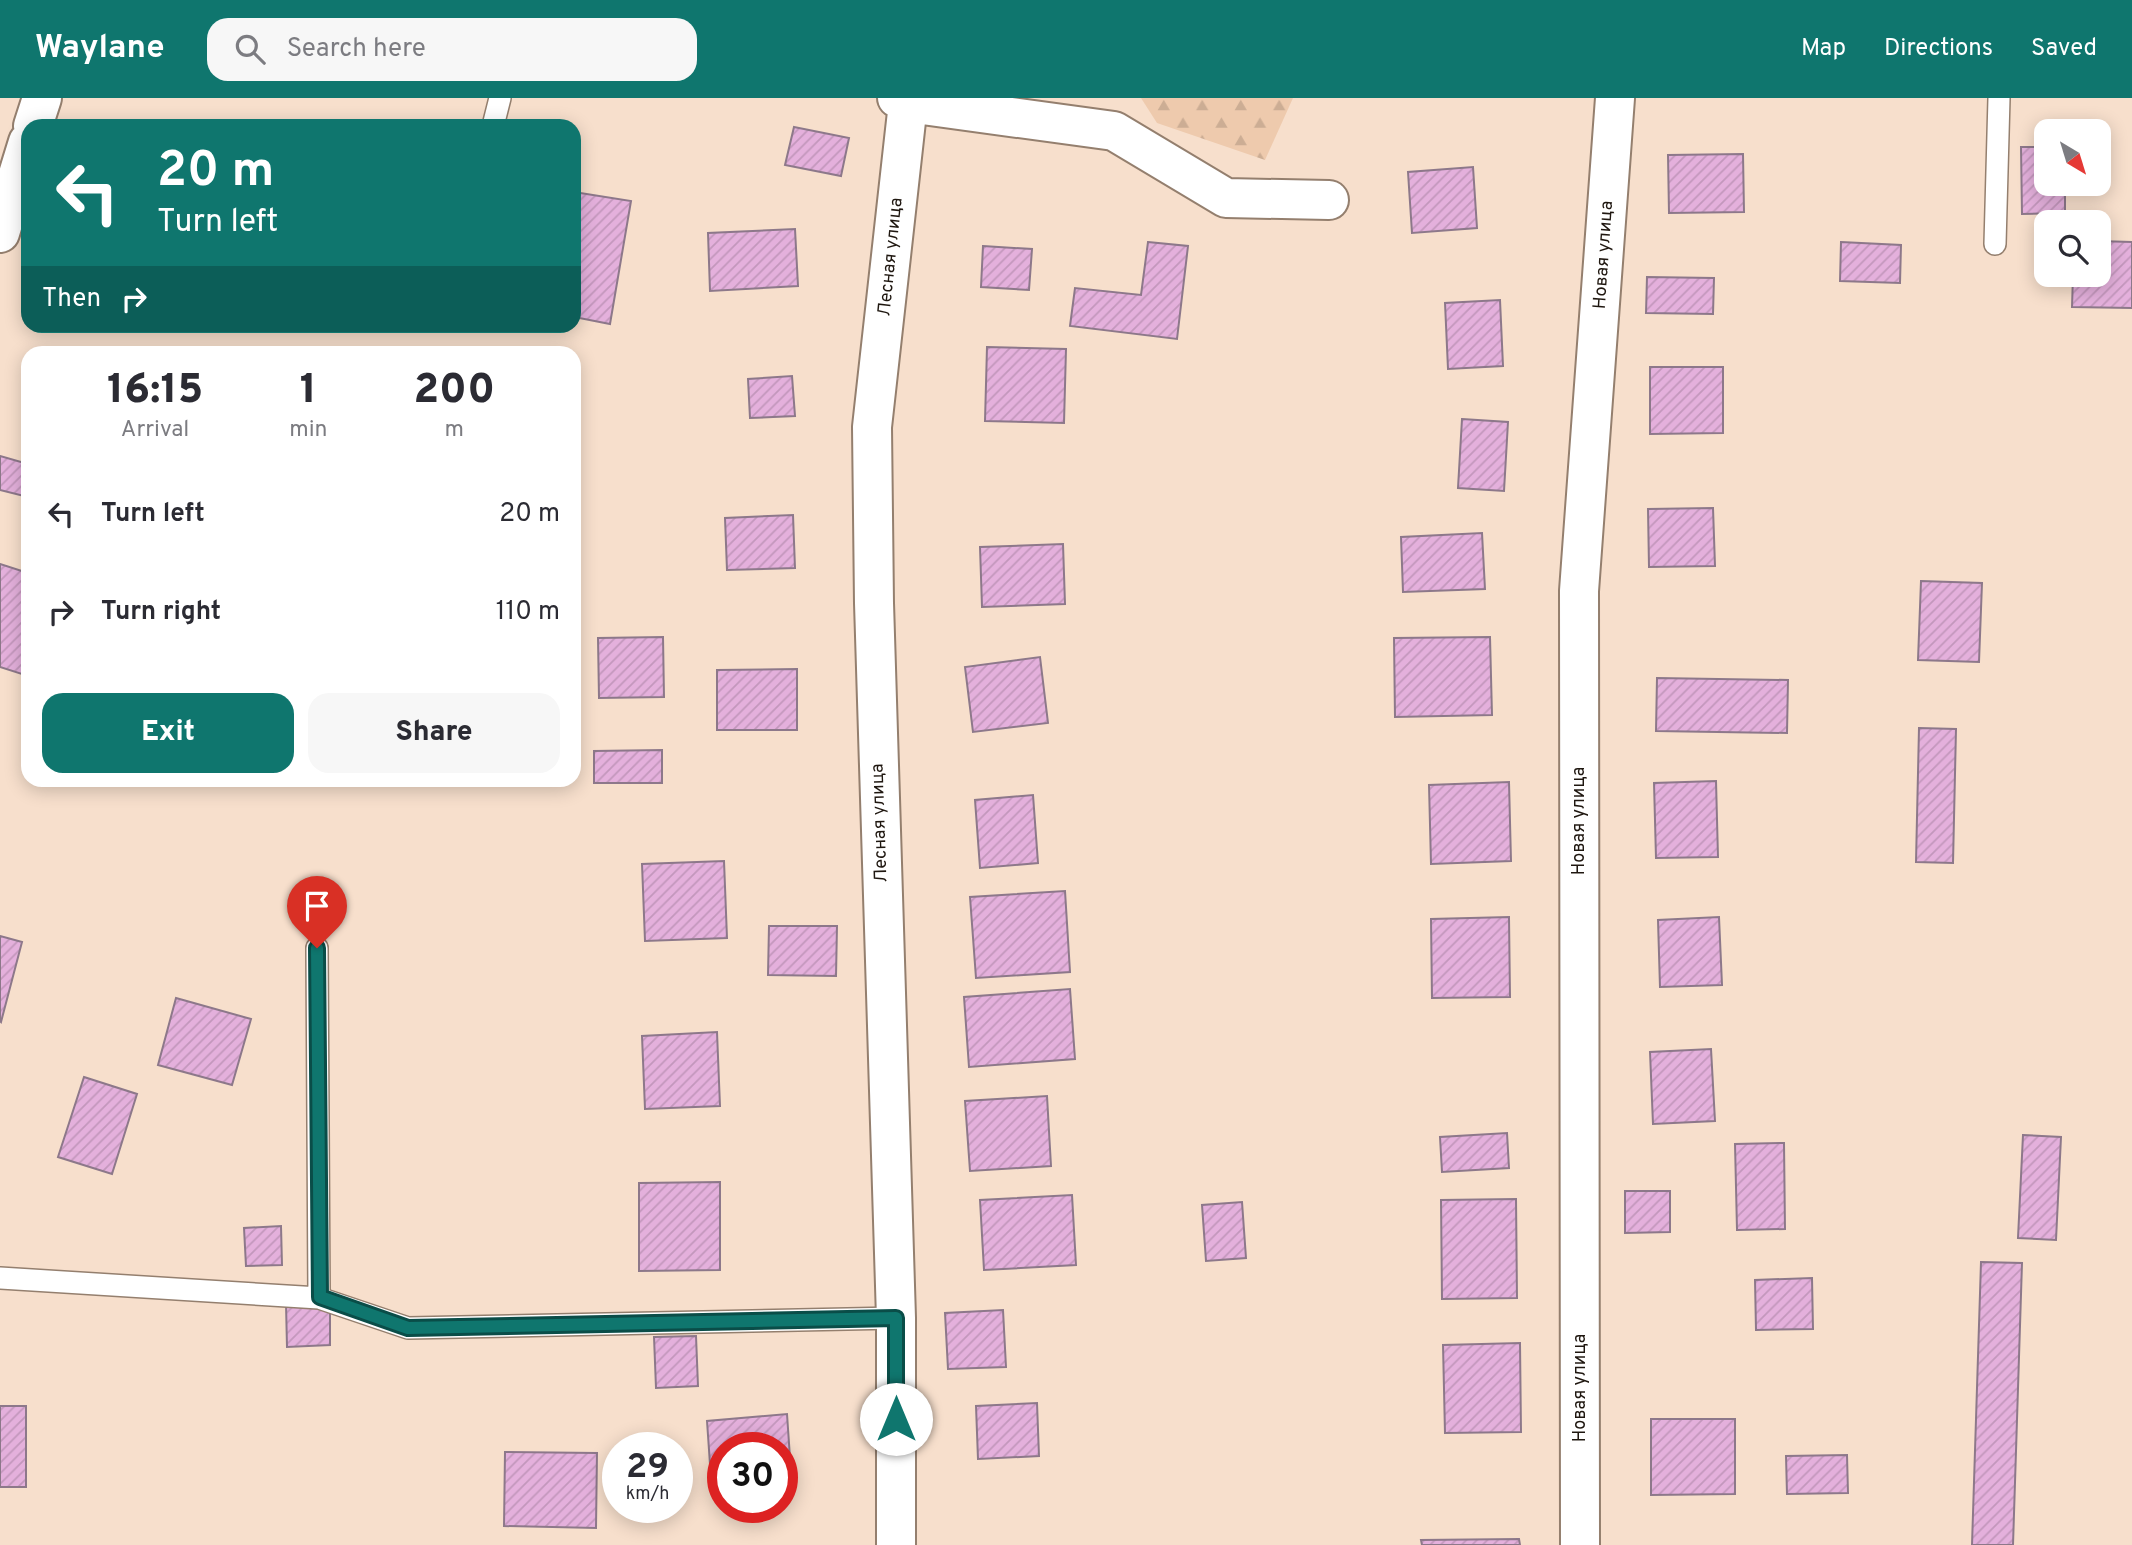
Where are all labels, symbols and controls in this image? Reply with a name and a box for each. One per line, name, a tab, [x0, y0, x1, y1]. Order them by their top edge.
search box	[207, 18, 697, 81]
text: Waylane	[35, 28, 165, 70]
icon: search	[231, 30, 269, 68]
text: Search here	[287, 33, 426, 66]
text: Map	[1801, 34, 1846, 64]
text: Directions	[1884, 34, 1993, 64]
text: Saved	[2031, 34, 2097, 64]
north arrow	[2034, 119, 2110, 196]
map controls	[2034, 119, 2111, 287]
text: 20 m	[157, 142, 274, 204]
icon: left	[42, 147, 133, 238]
street label: Лесная улица	[873, 196, 909, 318]
street label: Новая улица	[1589, 200, 1619, 310]
text: Turn left	[157, 203, 278, 243]
button: search	[2034, 210, 2111, 287]
icon: right	[115, 280, 153, 318]
text: Then	[42, 283, 101, 316]
text: 16:15	[107, 365, 203, 418]
text: 1	[300, 365, 317, 418]
text: 200	[413, 365, 495, 418]
text: Arrival	[121, 416, 189, 445]
text: min	[289, 416, 327, 445]
text: m	[444, 416, 464, 445]
icon: left	[42, 495, 80, 533]
text: Turn left	[101, 498, 205, 531]
text: 20 m	[499, 498, 560, 531]
icon: right	[42, 593, 80, 631]
text: Turn right	[101, 596, 221, 629]
text: 110 m	[496, 596, 560, 629]
button: Exit	[42, 693, 294, 773]
button: Share	[308, 693, 560, 773]
street label: Лесная улица	[866, 763, 894, 883]
street label: Новая улица	[1568, 767, 1591, 875]
pin	[287, 876, 347, 948]
icon: arrive	[298, 887, 336, 925]
street label: Новая улица	[1569, 1334, 1592, 1442]
position arrow	[859, 1382, 933, 1456]
speed limit sign: 30	[707, 1432, 798, 1523]
text: 29	[626, 1446, 669, 1490]
text: km/h	[626, 1483, 669, 1506]

